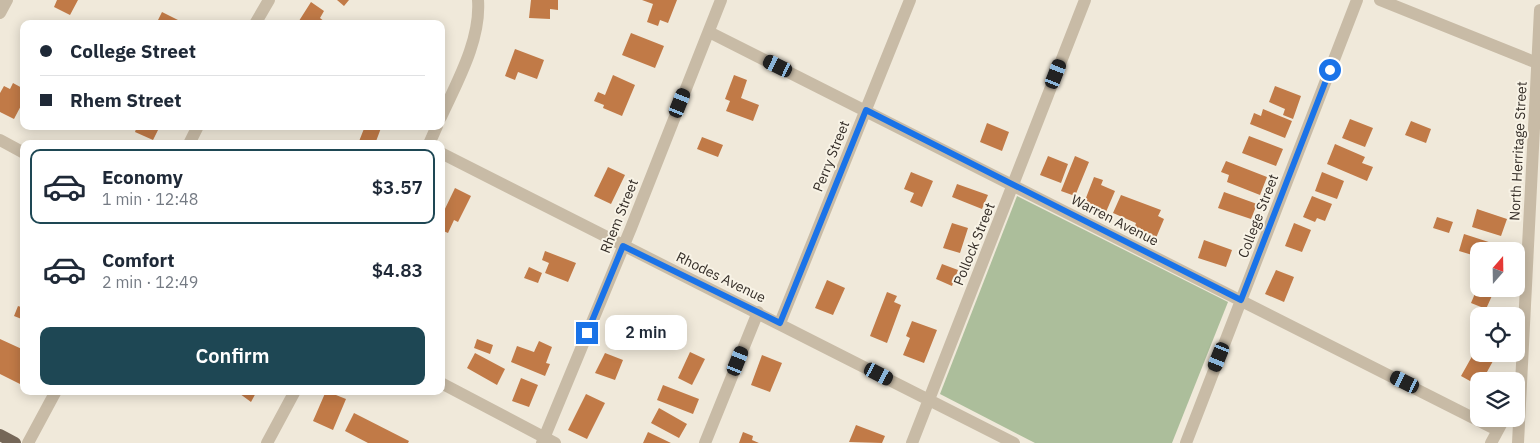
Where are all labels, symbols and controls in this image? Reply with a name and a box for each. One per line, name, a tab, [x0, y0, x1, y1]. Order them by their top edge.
text: College Street	[70, 39, 196, 63]
car	[761, 53, 794, 79]
car	[1043, 57, 1068, 91]
route start	[1319, 59, 1341, 81]
street label: North Herritage Street	[1505, 81, 1531, 221]
car	[667, 86, 692, 120]
text: Rhem Street	[70, 88, 182, 112]
street label: Perry Street	[809, 118, 853, 194]
icon: car	[42, 164, 87, 209]
text: Economy	[102, 165, 183, 189]
street label: College Street	[1234, 171, 1282, 261]
text: $3.57	[372, 175, 423, 199]
street label: Rhem Street	[596, 176, 642, 256]
text: 1 min · 12:48	[102, 189, 198, 209]
street label: Warren Avenue	[1068, 190, 1162, 250]
street label: Pollock Street	[949, 200, 999, 288]
north arrow	[1470, 242, 1525, 298]
map controls	[1470, 242, 1525, 427]
icon: car	[42, 247, 87, 292]
text: Comfort	[102, 248, 175, 272]
street label: Rhodes Avenue	[673, 248, 769, 307]
text: $4.83	[372, 258, 423, 282]
text: 2 min · 12:49	[102, 272, 198, 292]
button: locate	[1470, 307, 1525, 362]
callout: 2 min	[604, 316, 687, 350]
route end	[576, 322, 598, 344]
text: 2 min	[625, 322, 667, 342]
button: Confirm	[40, 327, 425, 385]
car	[1206, 340, 1231, 374]
car	[725, 344, 750, 378]
car	[862, 361, 895, 387]
car	[1388, 369, 1421, 395]
button: layers	[1470, 372, 1525, 427]

